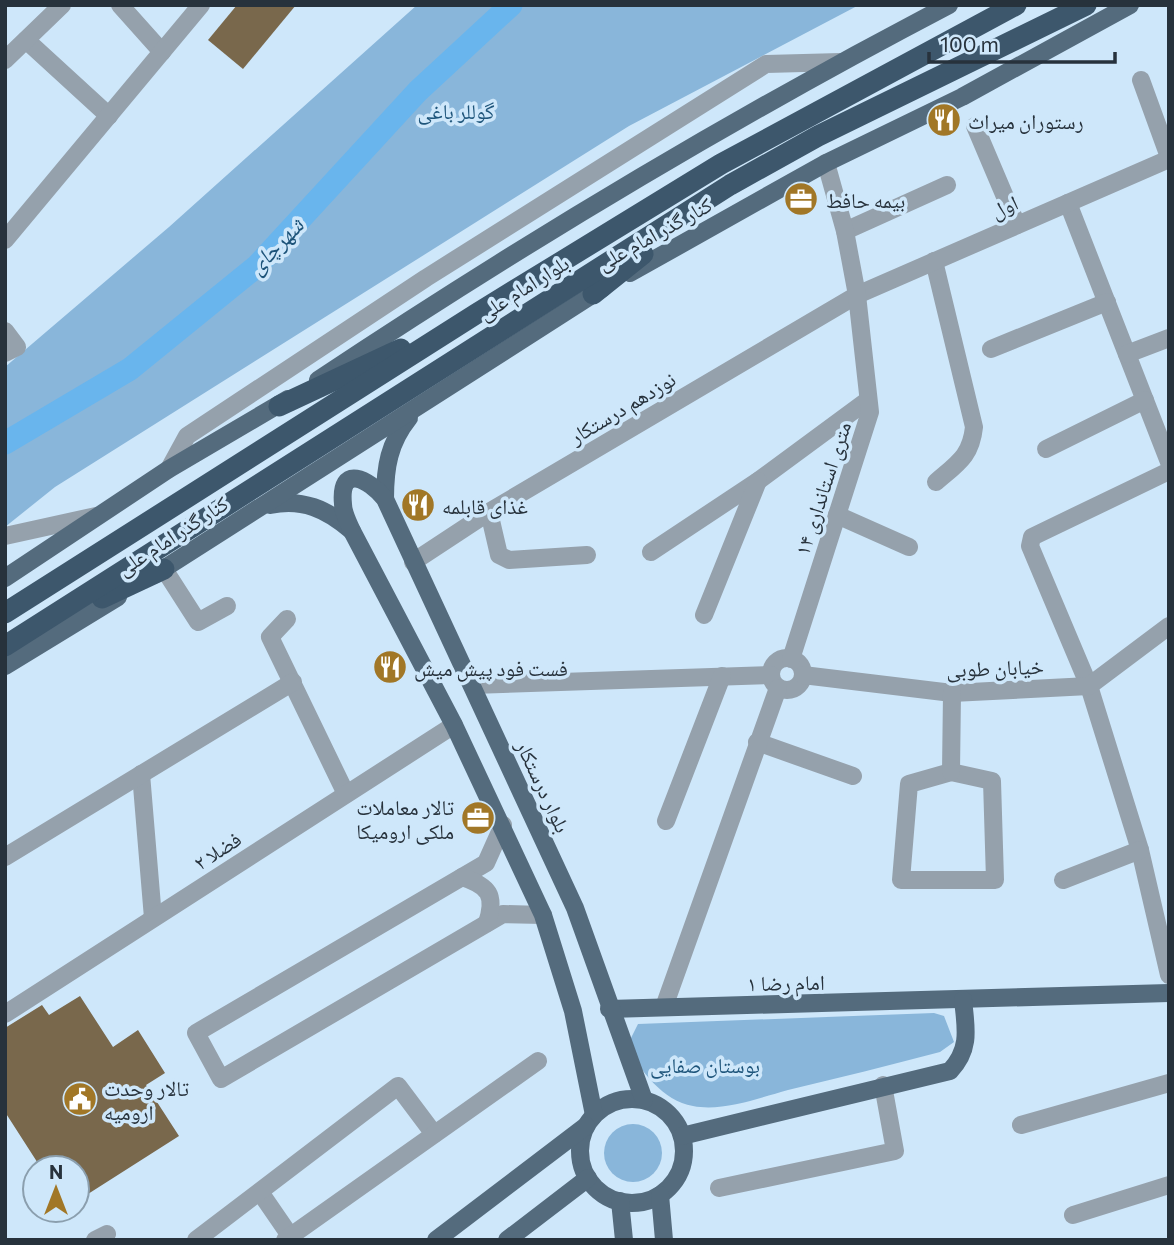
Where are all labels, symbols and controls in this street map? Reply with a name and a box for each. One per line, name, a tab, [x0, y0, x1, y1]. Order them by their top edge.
scale bar	[929, 21, 1114, 65]
text: 100 m	[940, 31, 999, 56]
park label: گوللر باغی	[418, 98, 495, 125]
restaurant icon: رستوران میراث	[925, 101, 963, 139]
place label: رستوران میراث	[968, 108, 1084, 134]
office icon: بیمه حافط	[782, 180, 820, 218]
place label: بیمه حافط	[826, 187, 905, 212]
street label: اول	[986, 189, 1022, 224]
street label: کنار گذر امام علی	[592, 191, 717, 277]
water label: شهرچای	[241, 210, 311, 281]
street label: بلوار امام علی	[473, 249, 575, 327]
street label: نوزدهم درستکار	[564, 366, 681, 452]
street label: ۱۴ متری استانداری	[789, 418, 856, 558]
restaurant icon: غذای قابلمه	[399, 486, 437, 524]
street label: کنار گذر امام علی	[112, 490, 234, 583]
place label: غذای قابلمه	[442, 493, 528, 519]
restaurant icon: فست فود پیش میش	[371, 648, 409, 686]
street label: خیابان طوبی	[946, 653, 1044, 683]
place label: فست فود پیش میش	[414, 655, 568, 682]
street label: بلوار درستکار	[511, 735, 576, 836]
place label: تالار معاملات ملکی ارومیکا	[356, 794, 454, 845]
office icon: تالار معاملات ملکی ارومیکا	[459, 799, 497, 837]
street label: فضلا ۲	[189, 826, 245, 874]
street label: امام رضا ۱	[747, 969, 825, 998]
park label: بوستان صفایی	[650, 1052, 760, 1079]
place label: تالار وحدت ارومیه	[104, 1075, 189, 1124]
public building icon: تالار وحدت ارومیه	[61, 1080, 99, 1118]
north arrow	[21, 1154, 91, 1224]
text: N	[49, 1160, 63, 1183]

